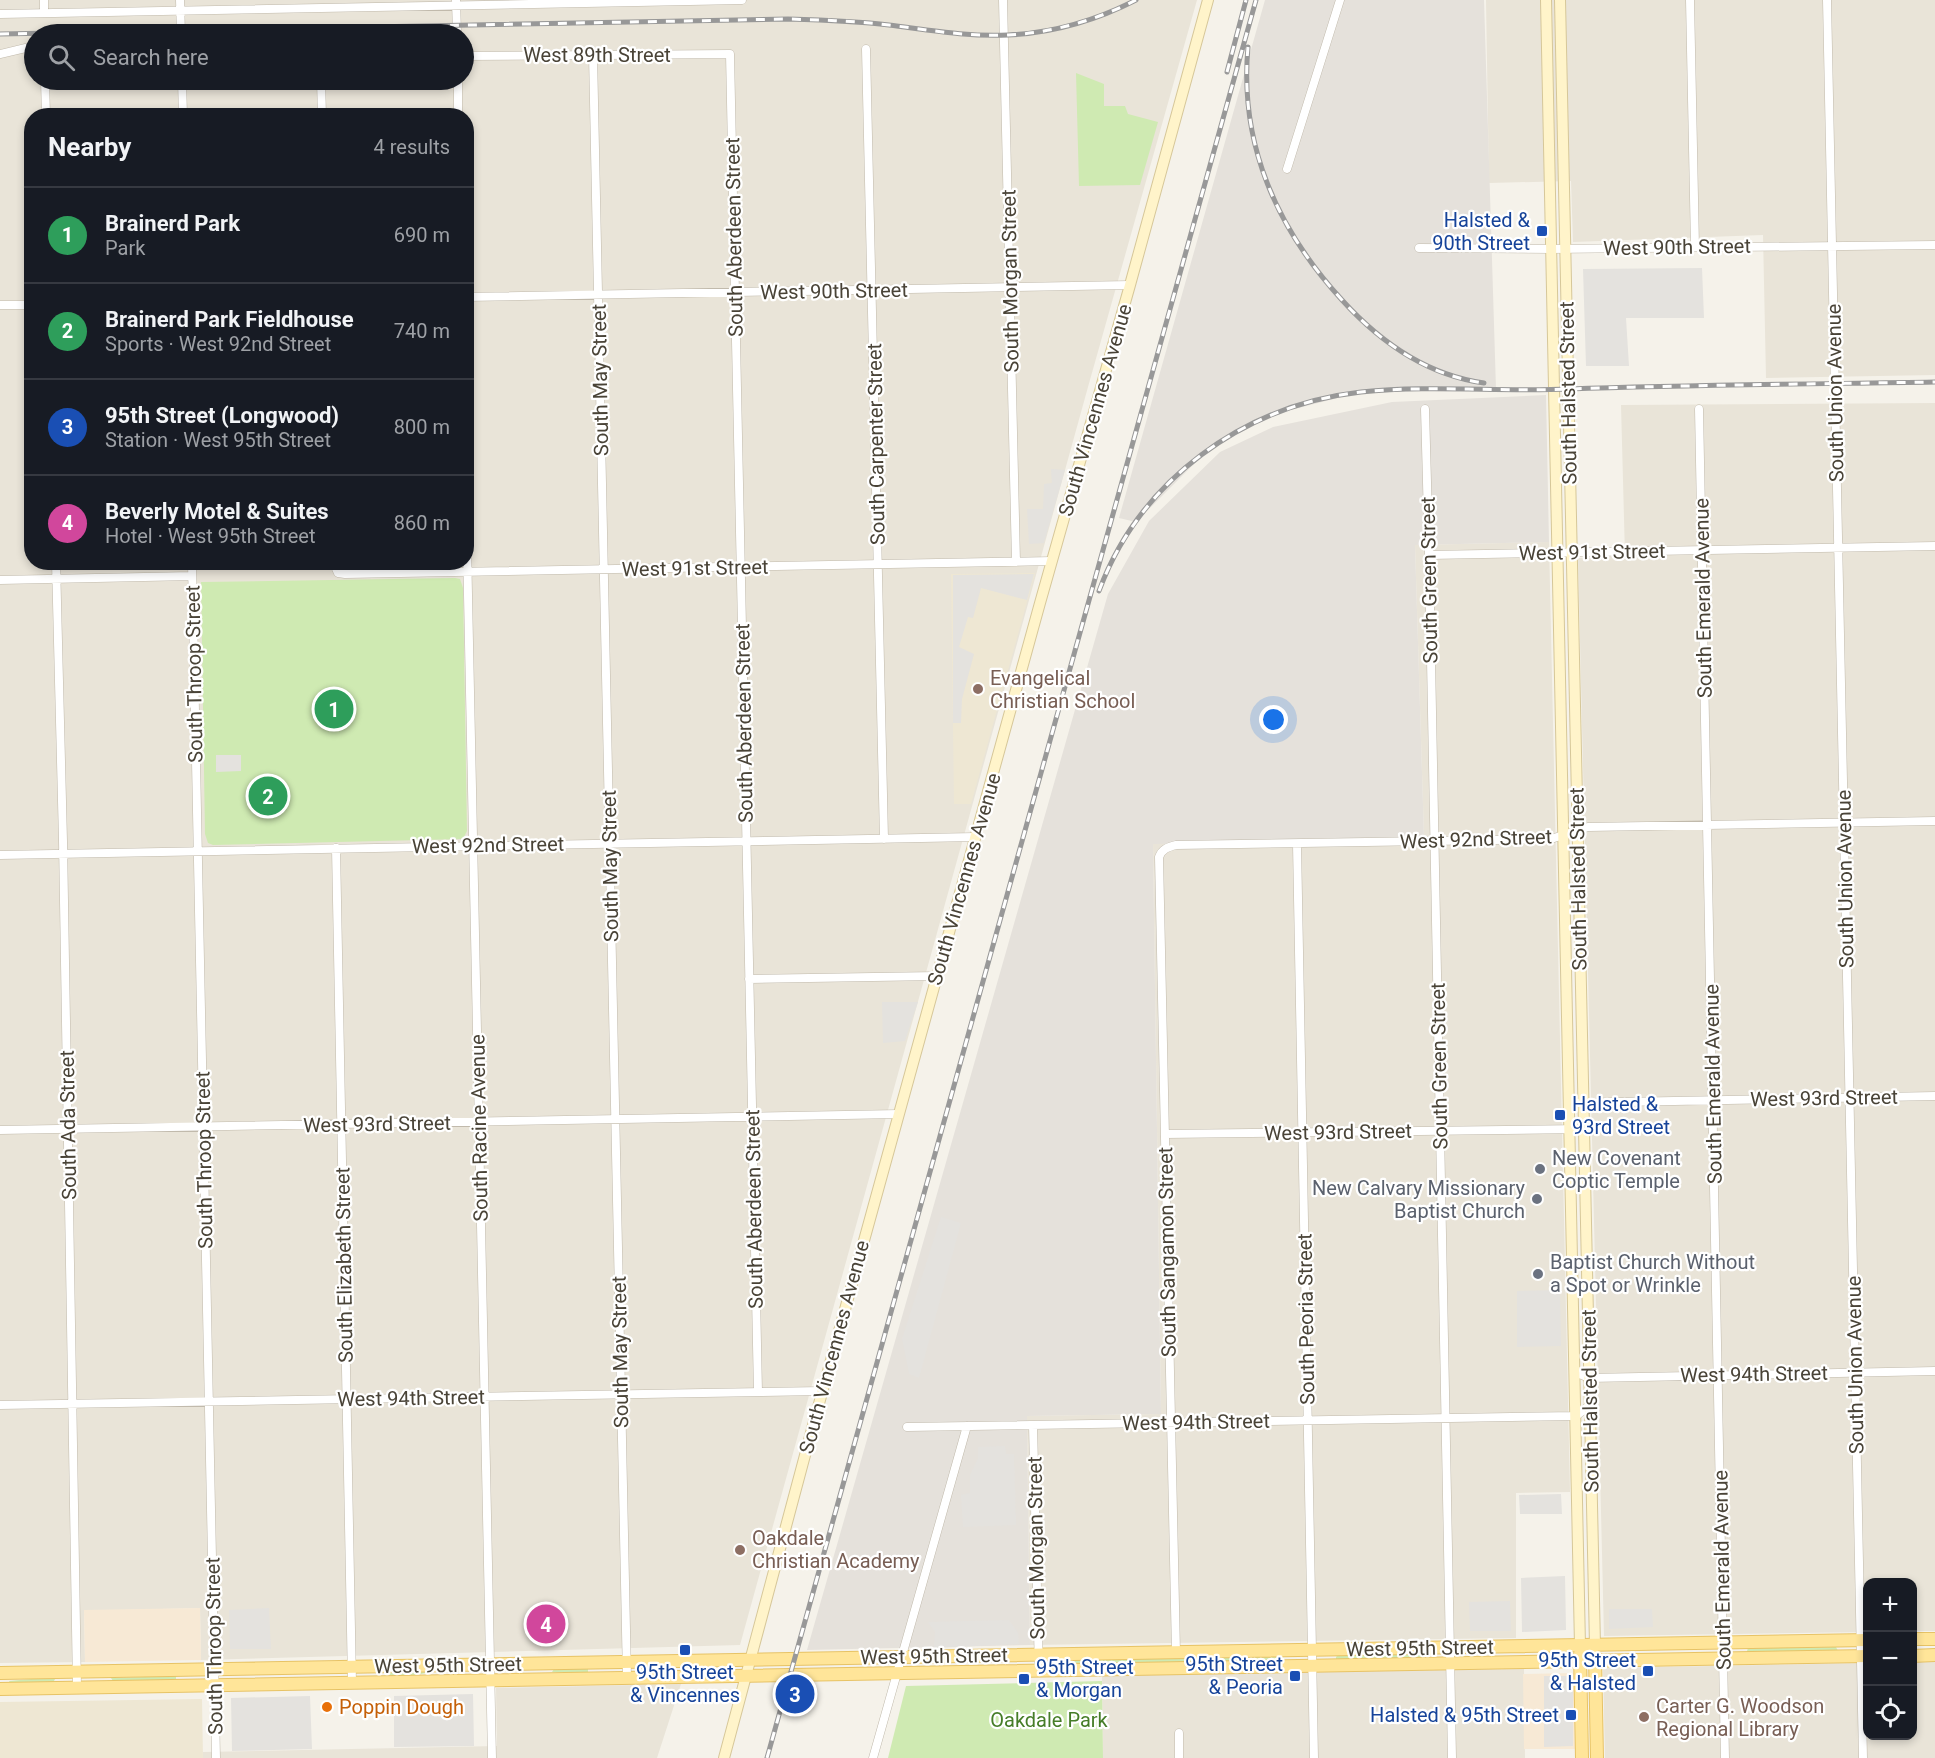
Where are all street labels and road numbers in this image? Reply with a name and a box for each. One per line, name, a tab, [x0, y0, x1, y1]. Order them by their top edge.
street label: West 89th Street	[523, 43, 671, 67]
street label: South Aberdeen Street	[720, 137, 748, 337]
street label: South Morgan Street	[996, 189, 1024, 373]
street label: West 90th Street	[1603, 234, 1751, 260]
street label: West 90th Street	[760, 278, 908, 304]
street label: South Vincennes Avenue	[1053, 301, 1137, 519]
street label: South Halsted Street	[1554, 301, 1582, 485]
street label: South May Street	[587, 304, 613, 456]
street label: South Union Avenue	[1821, 304, 1849, 482]
street label: South Carpenter Street	[862, 343, 890, 545]
street label: South Green Street	[1416, 496, 1442, 664]
street label: South Emerald Avenue	[1689, 498, 1717, 698]
street label: West 91st Street	[1518, 539, 1666, 565]
street label: West 91st Street	[621, 555, 769, 581]
street label: South Throop Street	[180, 585, 208, 763]
street label: South Aberdeen Street	[730, 623, 758, 823]
street label: South Vincennes Avenue	[922, 770, 1006, 988]
street label: South Halsted Street	[1564, 787, 1592, 971]
street label: South May Street	[597, 790, 623, 942]
street label: South Union Avenue	[1831, 790, 1859, 968]
street label: West 92nd Street	[1399, 824, 1553, 854]
street label: West 92nd Street	[412, 832, 564, 858]
street label: South Green Street	[1426, 982, 1452, 1150]
street label: South Emerald Avenue	[1699, 984, 1727, 1184]
street label: South Racine Avenue	[465, 1034, 493, 1222]
street label: South Ada Street	[55, 1050, 81, 1200]
street label: South Throop Street	[190, 1071, 218, 1249]
street label: West 93rd Street	[1750, 1085, 1898, 1111]
street label: South Aberdeen Street	[740, 1109, 768, 1309]
street label: West 93rd Street	[303, 1111, 451, 1137]
street label: West 93rd Street	[1264, 1119, 1412, 1145]
street label: South Sangamon Street	[1153, 1147, 1181, 1357]
street label: South Elizabeth Street	[330, 1167, 358, 1363]
street label: South Peoria Street	[1293, 1233, 1319, 1405]
street label: South Vincennes Avenue	[794, 1238, 874, 1456]
street label: South May Street	[607, 1276, 633, 1428]
street label: South Union Avenue	[1841, 1276, 1869, 1454]
street label: South Halsted Street	[1576, 1309, 1604, 1493]
street label: West 94th Street	[1680, 1361, 1828, 1387]
street label: West 94th Street	[337, 1385, 485, 1411]
street label: West 94th Street	[1122, 1409, 1270, 1435]
street label: South Morgan Street	[1022, 1456, 1050, 1640]
street label: South Emerald Avenue	[1708, 1470, 1736, 1670]
street label: South Throop Street	[200, 1557, 228, 1735]
street label: West 95th Street	[1346, 1635, 1494, 1661]
street label: West 95th Street	[860, 1643, 1008, 1669]
street label: West 95th Street	[374, 1652, 522, 1678]

